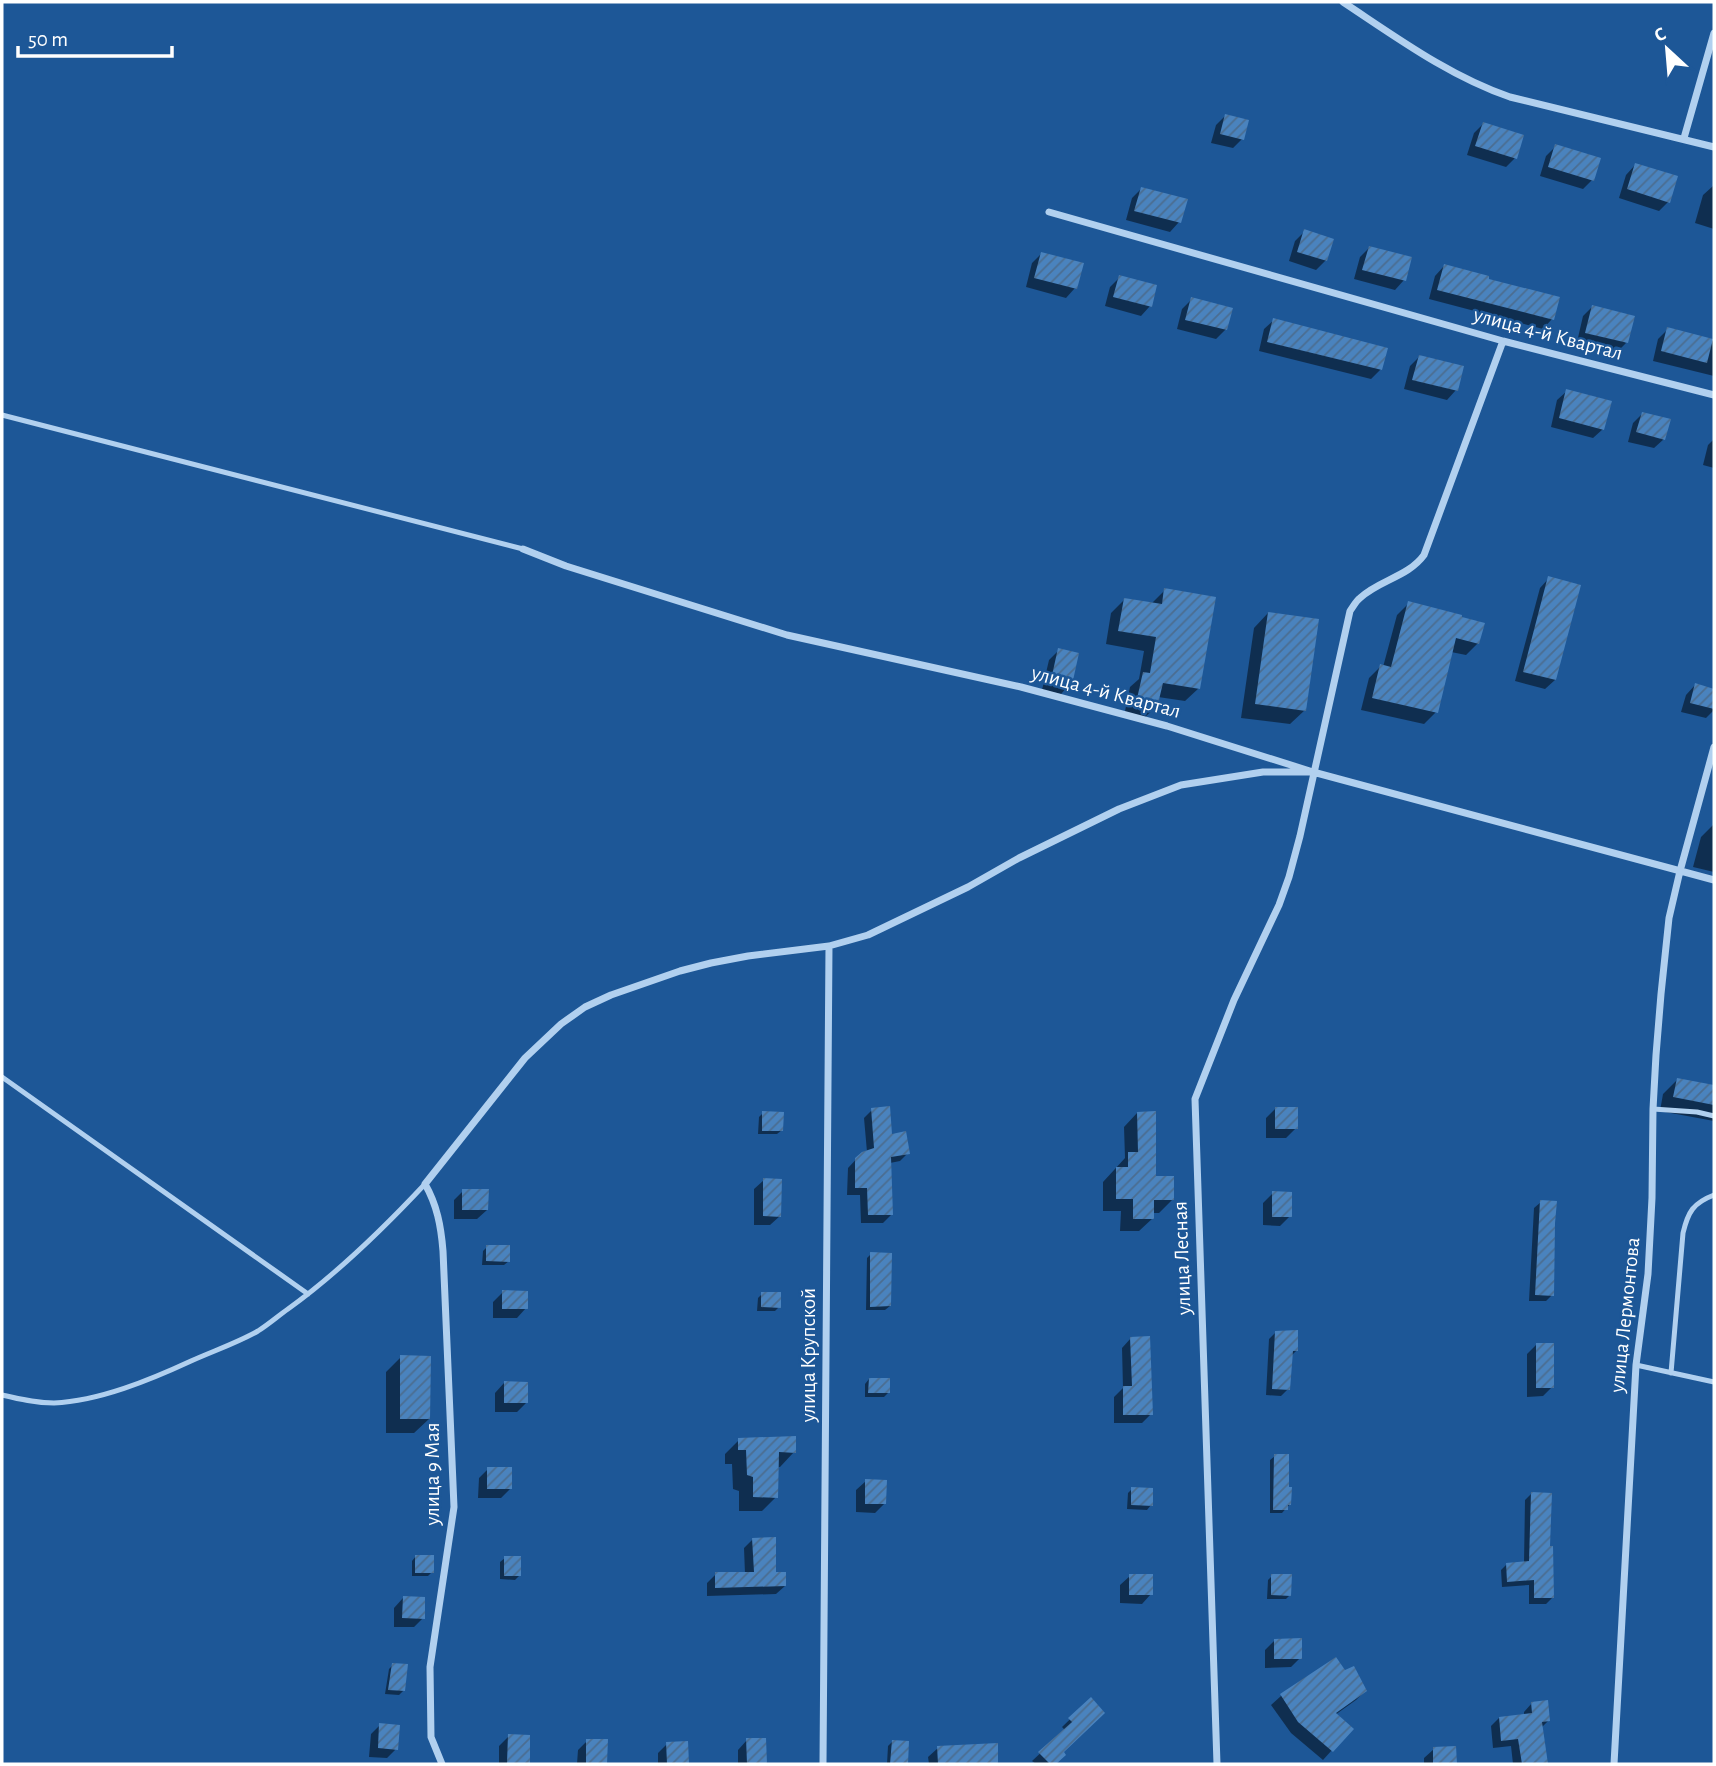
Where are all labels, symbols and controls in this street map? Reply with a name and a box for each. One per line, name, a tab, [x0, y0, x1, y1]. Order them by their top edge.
scale bar	[18, 14, 172, 58]
north arrow	[1632, 14, 1702, 84]
text: С	[1651, 24, 1669, 46]
text: 50 m	[28, 29, 68, 50]
street label: улица 4-й Квартал	[1470, 304, 1625, 364]
street label: улица 4-й Квартал	[1028, 662, 1183, 722]
street label: улица Лесная	[1170, 1201, 1195, 1316]
street label: улица Лермонтова	[1606, 1236, 1644, 1395]
street label: улица Крупской	[798, 1288, 819, 1423]
street label: улица 9 Мая	[422, 1423, 443, 1526]

